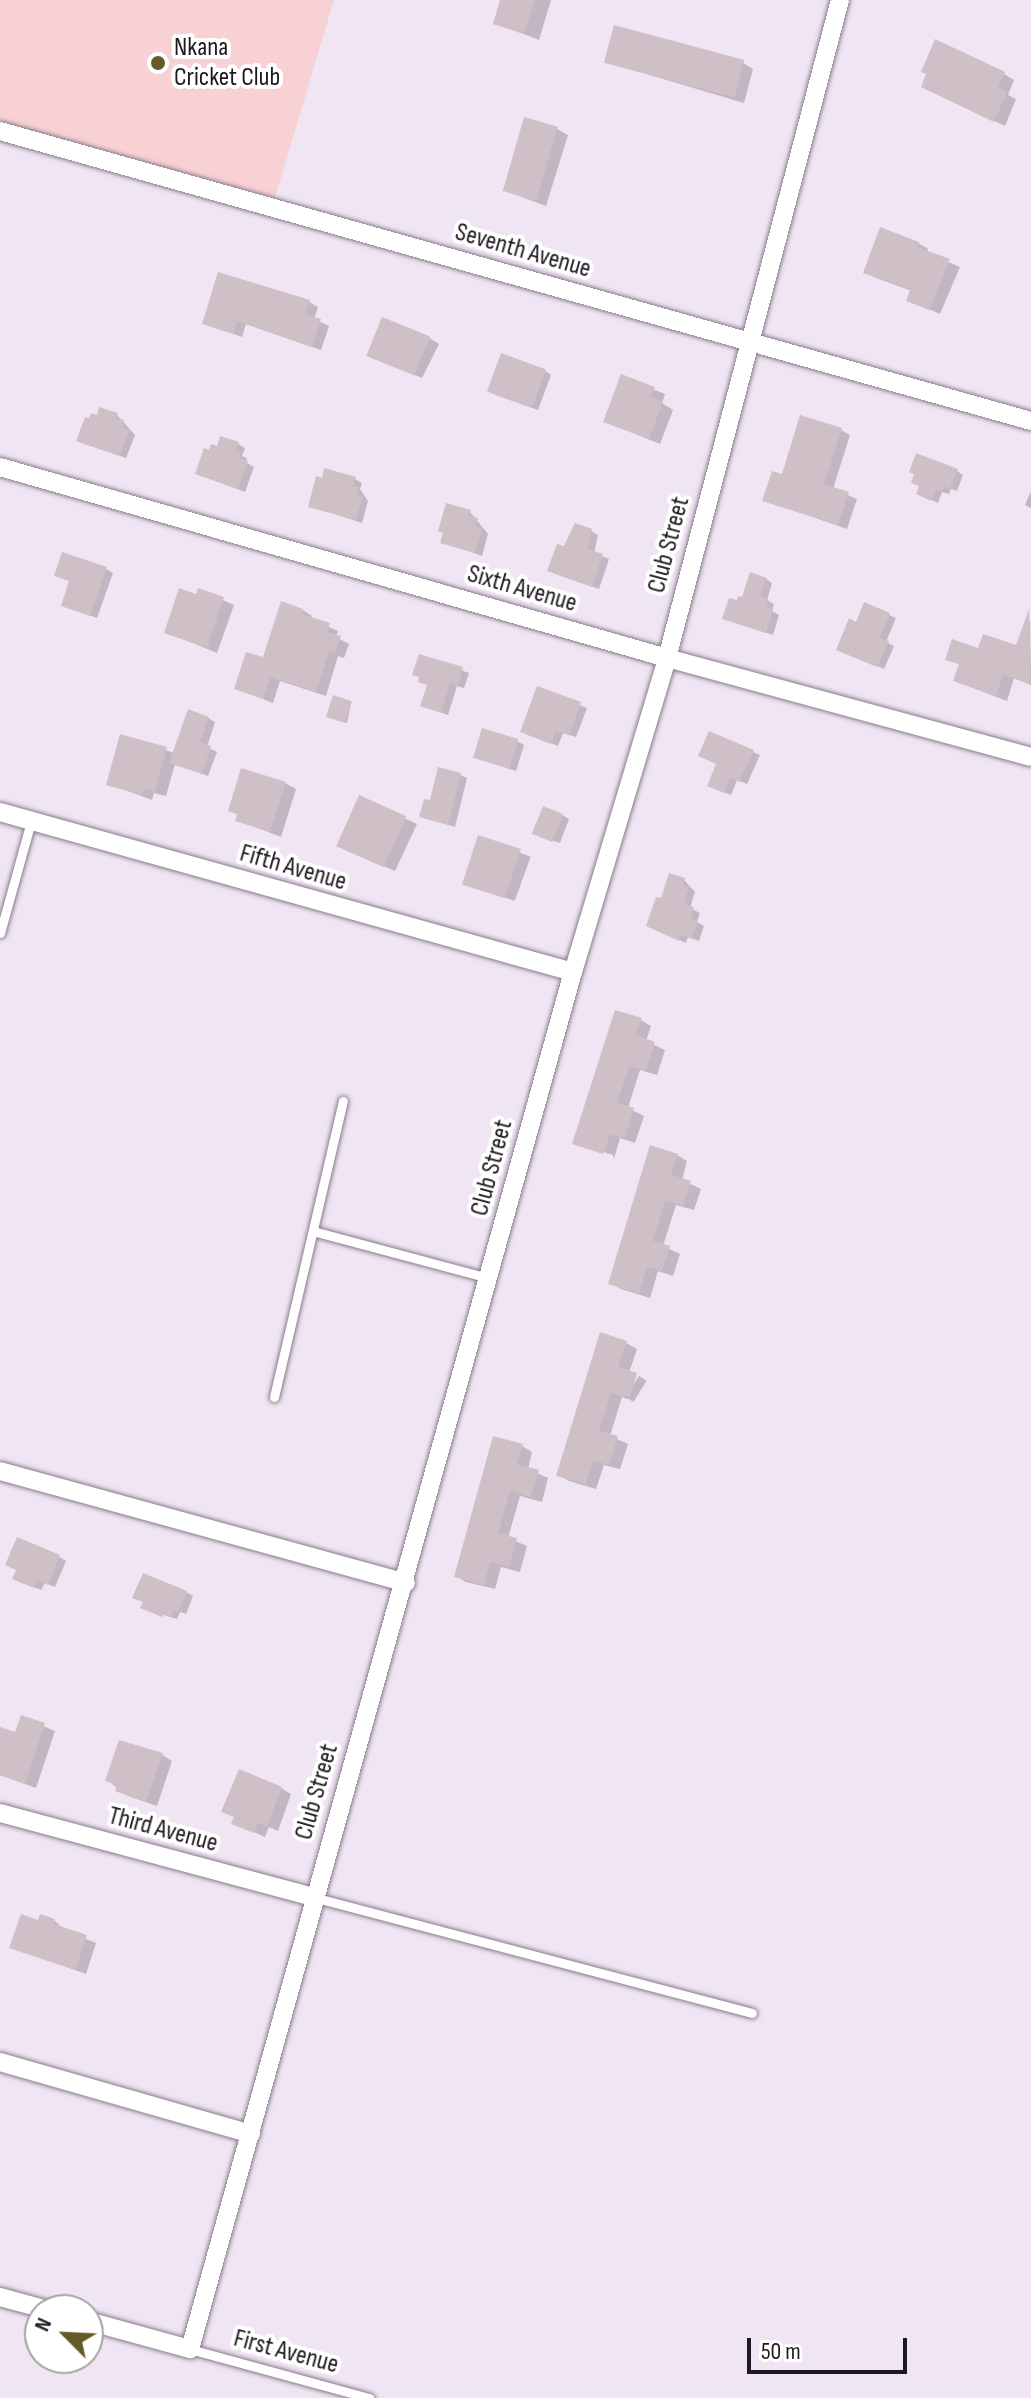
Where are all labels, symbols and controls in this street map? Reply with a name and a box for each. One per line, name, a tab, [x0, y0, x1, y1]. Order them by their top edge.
place label: Nkana Cricket Club	[174, 32, 280, 94]
marker: Nkana Cricket Club	[149, 54, 167, 72]
street label: Seventh Avenue	[452, 217, 594, 285]
street label: Club Street	[641, 494, 697, 596]
street label: Sixth Avenue	[464, 559, 580, 619]
street label: Fifth Avenue	[236, 838, 350, 898]
street label: Club Street	[464, 1117, 520, 1219]
street label: Club Street	[288, 1741, 346, 1843]
street label: Third Avenue	[105, 1800, 221, 1860]
north arrow	[24, 2294, 104, 2374]
text: N	[29, 2314, 58, 2336]
scale bar	[751, 2322, 911, 2372]
street label: First Avenue	[230, 2323, 342, 2381]
text: 50 m	[761, 2337, 801, 2366]

